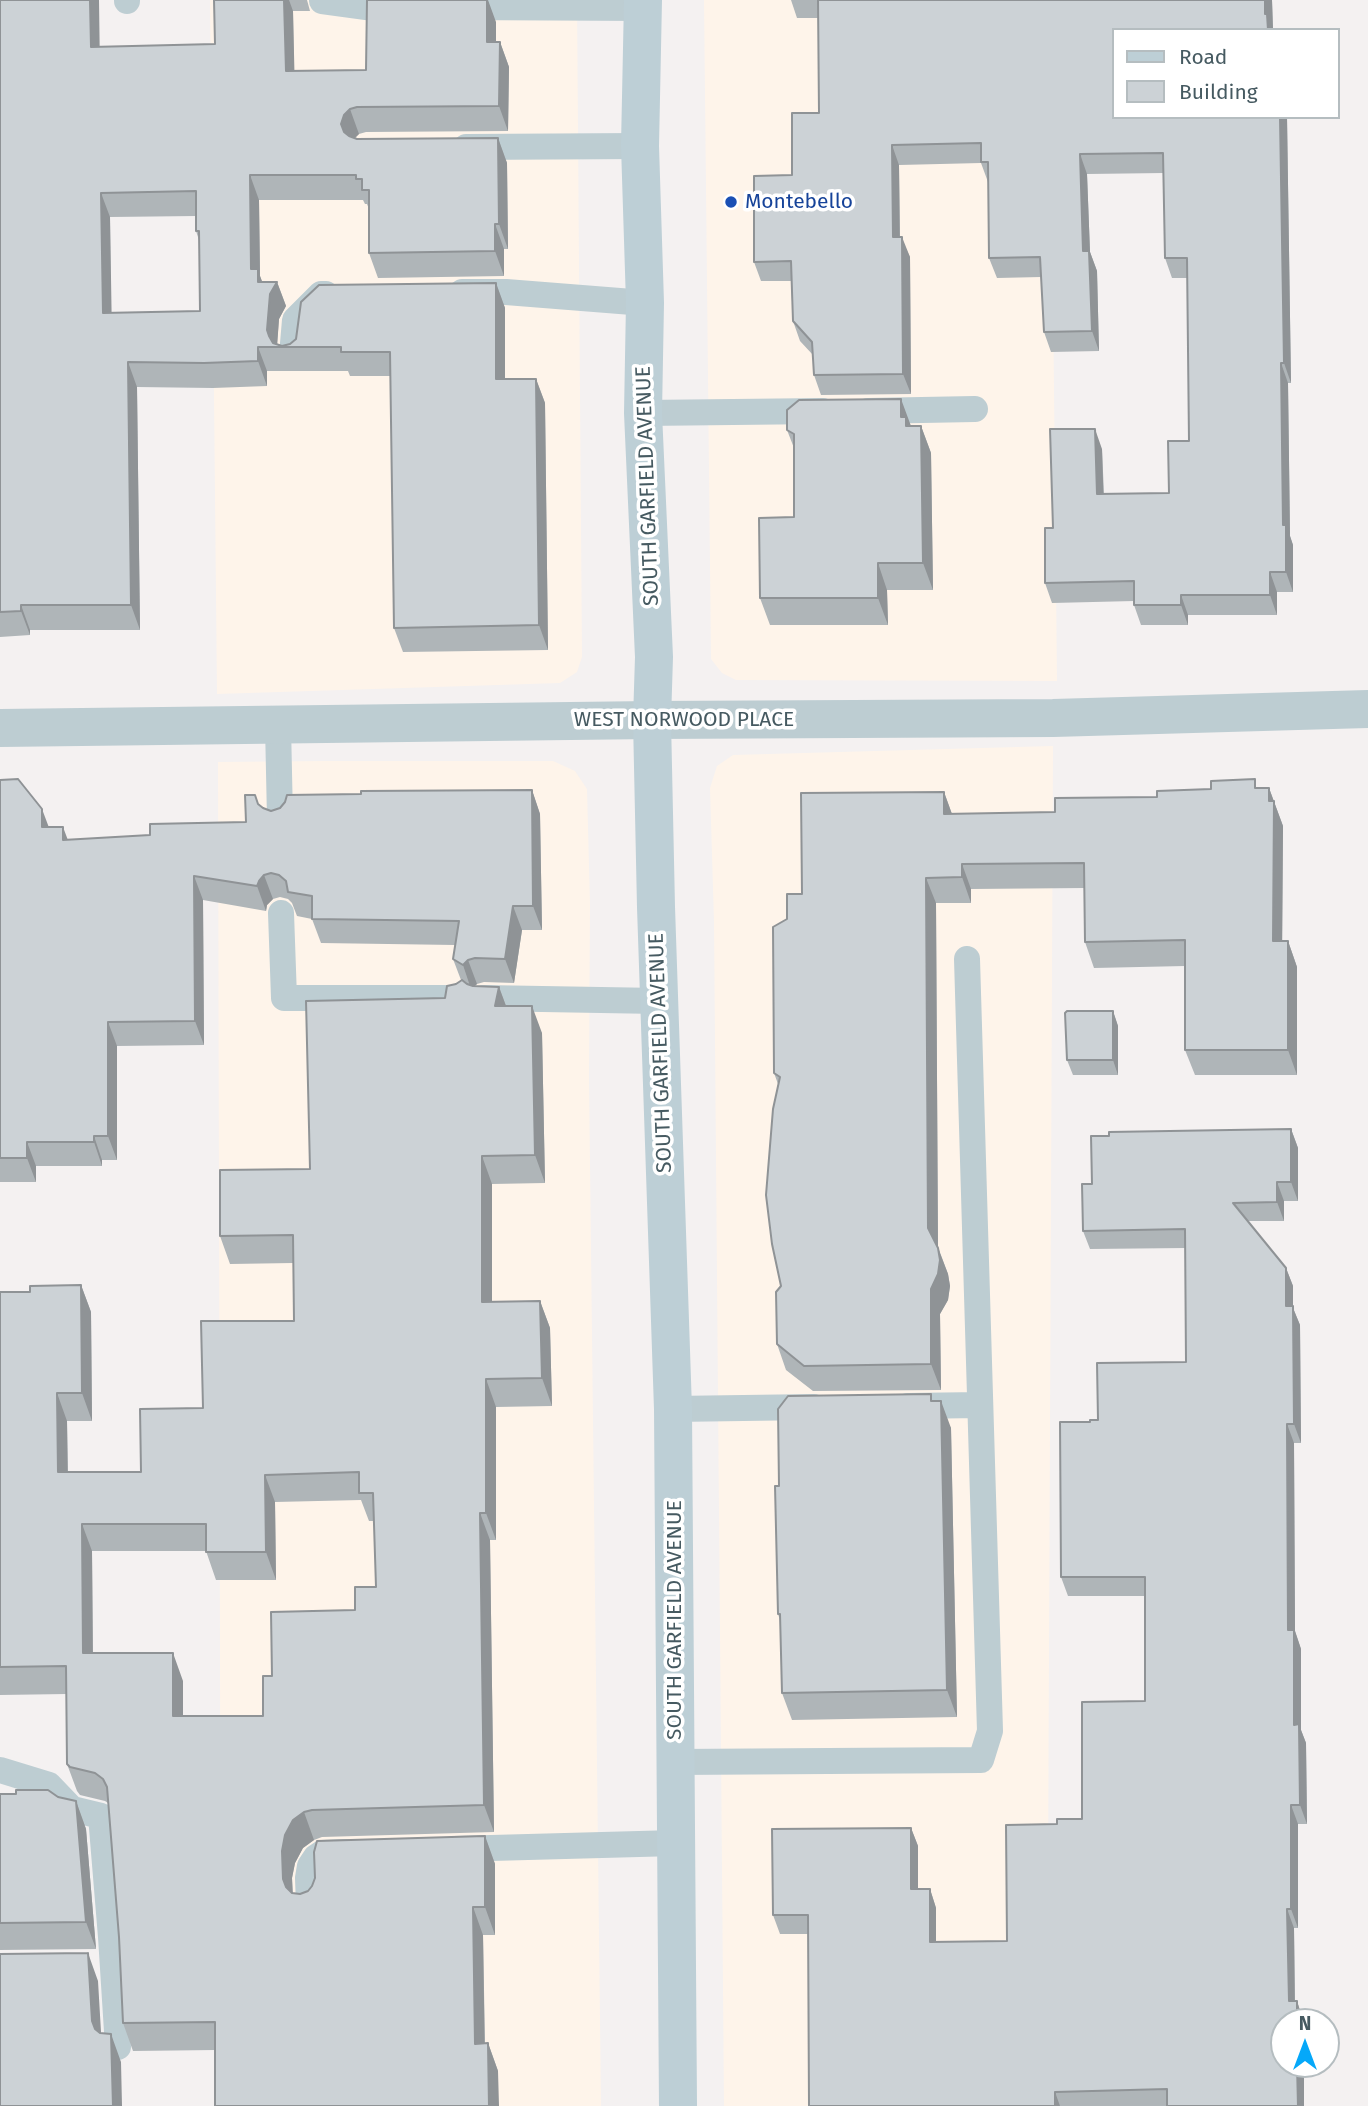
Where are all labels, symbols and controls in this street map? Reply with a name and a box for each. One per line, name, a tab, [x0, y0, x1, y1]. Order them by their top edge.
legend	[1112, 28, 1340, 119]
text: Road	[1179, 44, 1227, 70]
text: Building	[1179, 79, 1258, 105]
place label: Montebello	[745, 189, 853, 215]
marker: Montebello	[723, 194, 739, 210]
street label: SOUTH GARFIELD AVENUE	[631, 366, 665, 606]
street label: WEST NORWOOD PLACE	[574, 707, 794, 733]
street label: SOUTH GARFIELD AVENUE	[644, 933, 678, 1173]
street label: SOUTH GARFIELD AVENUE	[662, 1500, 688, 1740]
north arrow	[1270, 2008, 1340, 2078]
text: N	[1299, 2012, 1311, 2035]

